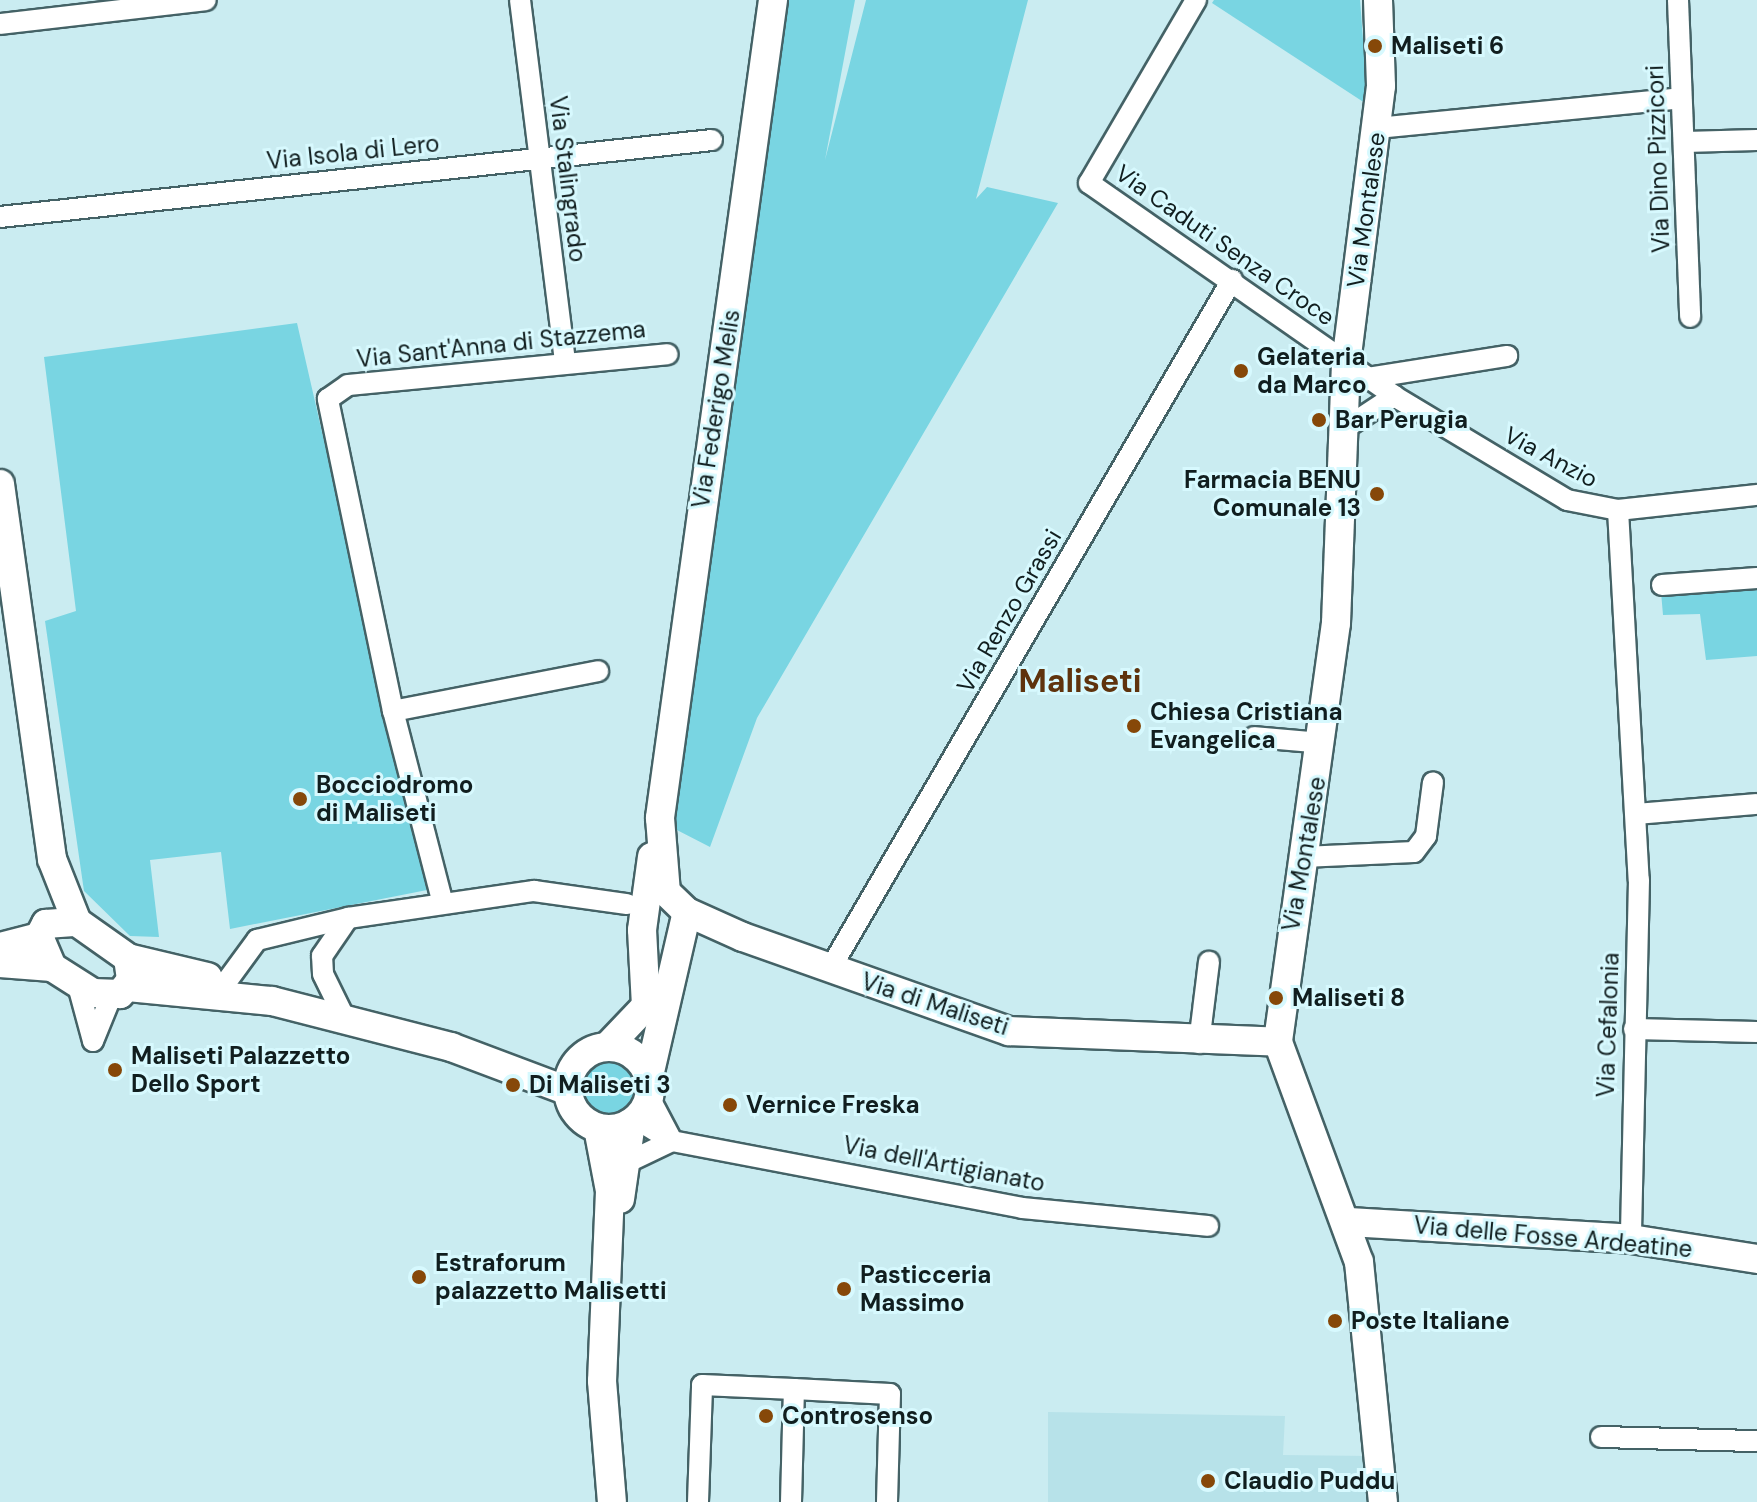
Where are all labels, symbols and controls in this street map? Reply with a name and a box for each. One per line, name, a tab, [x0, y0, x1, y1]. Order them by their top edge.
place label: Maliseti 6	[1391, 32, 1504, 60]
marker: Maliseti 6	[1366, 37, 1384, 55]
street label: Via Dino Pizzicori	[1640, 65, 1676, 253]
street label: Via Stalingrado	[544, 94, 592, 264]
street label: Via Isola di Lero	[265, 129, 441, 175]
street label: Via Montalese	[1341, 130, 1391, 290]
street label: Via Caduti Senza Croce	[1110, 158, 1340, 332]
street label: Via Federigo Melis	[686, 307, 746, 511]
street label: Via Sant'Anna di Stazzema	[355, 315, 647, 373]
place label: Gelateria da Marco	[1257, 343, 1367, 399]
marker: Gelateria da Marco	[1232, 362, 1250, 380]
place label: Bar Perugia	[1335, 406, 1468, 434]
marker: Bar Perugia	[1310, 411, 1328, 429]
street label: Via Anzio	[1499, 420, 1603, 494]
place label: Farmacia BENU Comunale 13	[1184, 466, 1361, 522]
marker: Farmacia BENU Comunale 13	[1368, 485, 1386, 503]
street label: Via Renzo Grassi	[951, 524, 1067, 698]
district label: Maliseti	[1018, 662, 1142, 700]
place label: Chiesa Cristiana Evangelica	[1150, 698, 1342, 754]
marker: Chiesa Cristiana Evangelica	[1125, 717, 1143, 735]
place label: Bocciodromo di Maliseti	[316, 771, 474, 827]
street label: Via Montalese	[1276, 774, 1332, 934]
marker: Bocciodromo di Maliseti	[291, 790, 309, 808]
street label: Via Cefalonia	[1591, 952, 1625, 1098]
street label: Via di Maliseti	[858, 967, 1012, 1041]
place label: Maliseti 8	[1292, 984, 1405, 1012]
marker: Maliseti 8	[1267, 989, 1285, 1007]
place label: Maliseti Palazzetto Dello Sport	[131, 1042, 350, 1098]
marker: Maliseti Palazzetto Dello Sport	[106, 1061, 124, 1079]
place label: Di Maliseti 3	[529, 1071, 671, 1099]
marker: Di Maliseti 3	[504, 1076, 522, 1094]
place label: Vernice Freska	[746, 1091, 919, 1119]
marker: Vernice Freska	[721, 1096, 739, 1114]
street label: Via dell'Artigianato	[841, 1130, 1047, 1198]
street label: Via delle Fosse Ardeatine	[1412, 1210, 1694, 1264]
place label: Estraforum palazzetto Malisetti	[435, 1249, 667, 1305]
place label: Pasticceria Massimo	[860, 1261, 991, 1317]
marker: Estraforum palazzetto Malisetti	[410, 1268, 428, 1286]
marker: Pasticceria Massimo	[835, 1280, 853, 1298]
place label: Poste Italiane	[1351, 1307, 1510, 1335]
marker: Poste Italiane	[1326, 1312, 1344, 1330]
place label: Controsenso	[782, 1402, 933, 1430]
marker: Controsenso	[757, 1407, 775, 1425]
place label: Claudio Puddu	[1224, 1467, 1395, 1495]
marker: Claudio Puddu	[1199, 1472, 1217, 1490]

